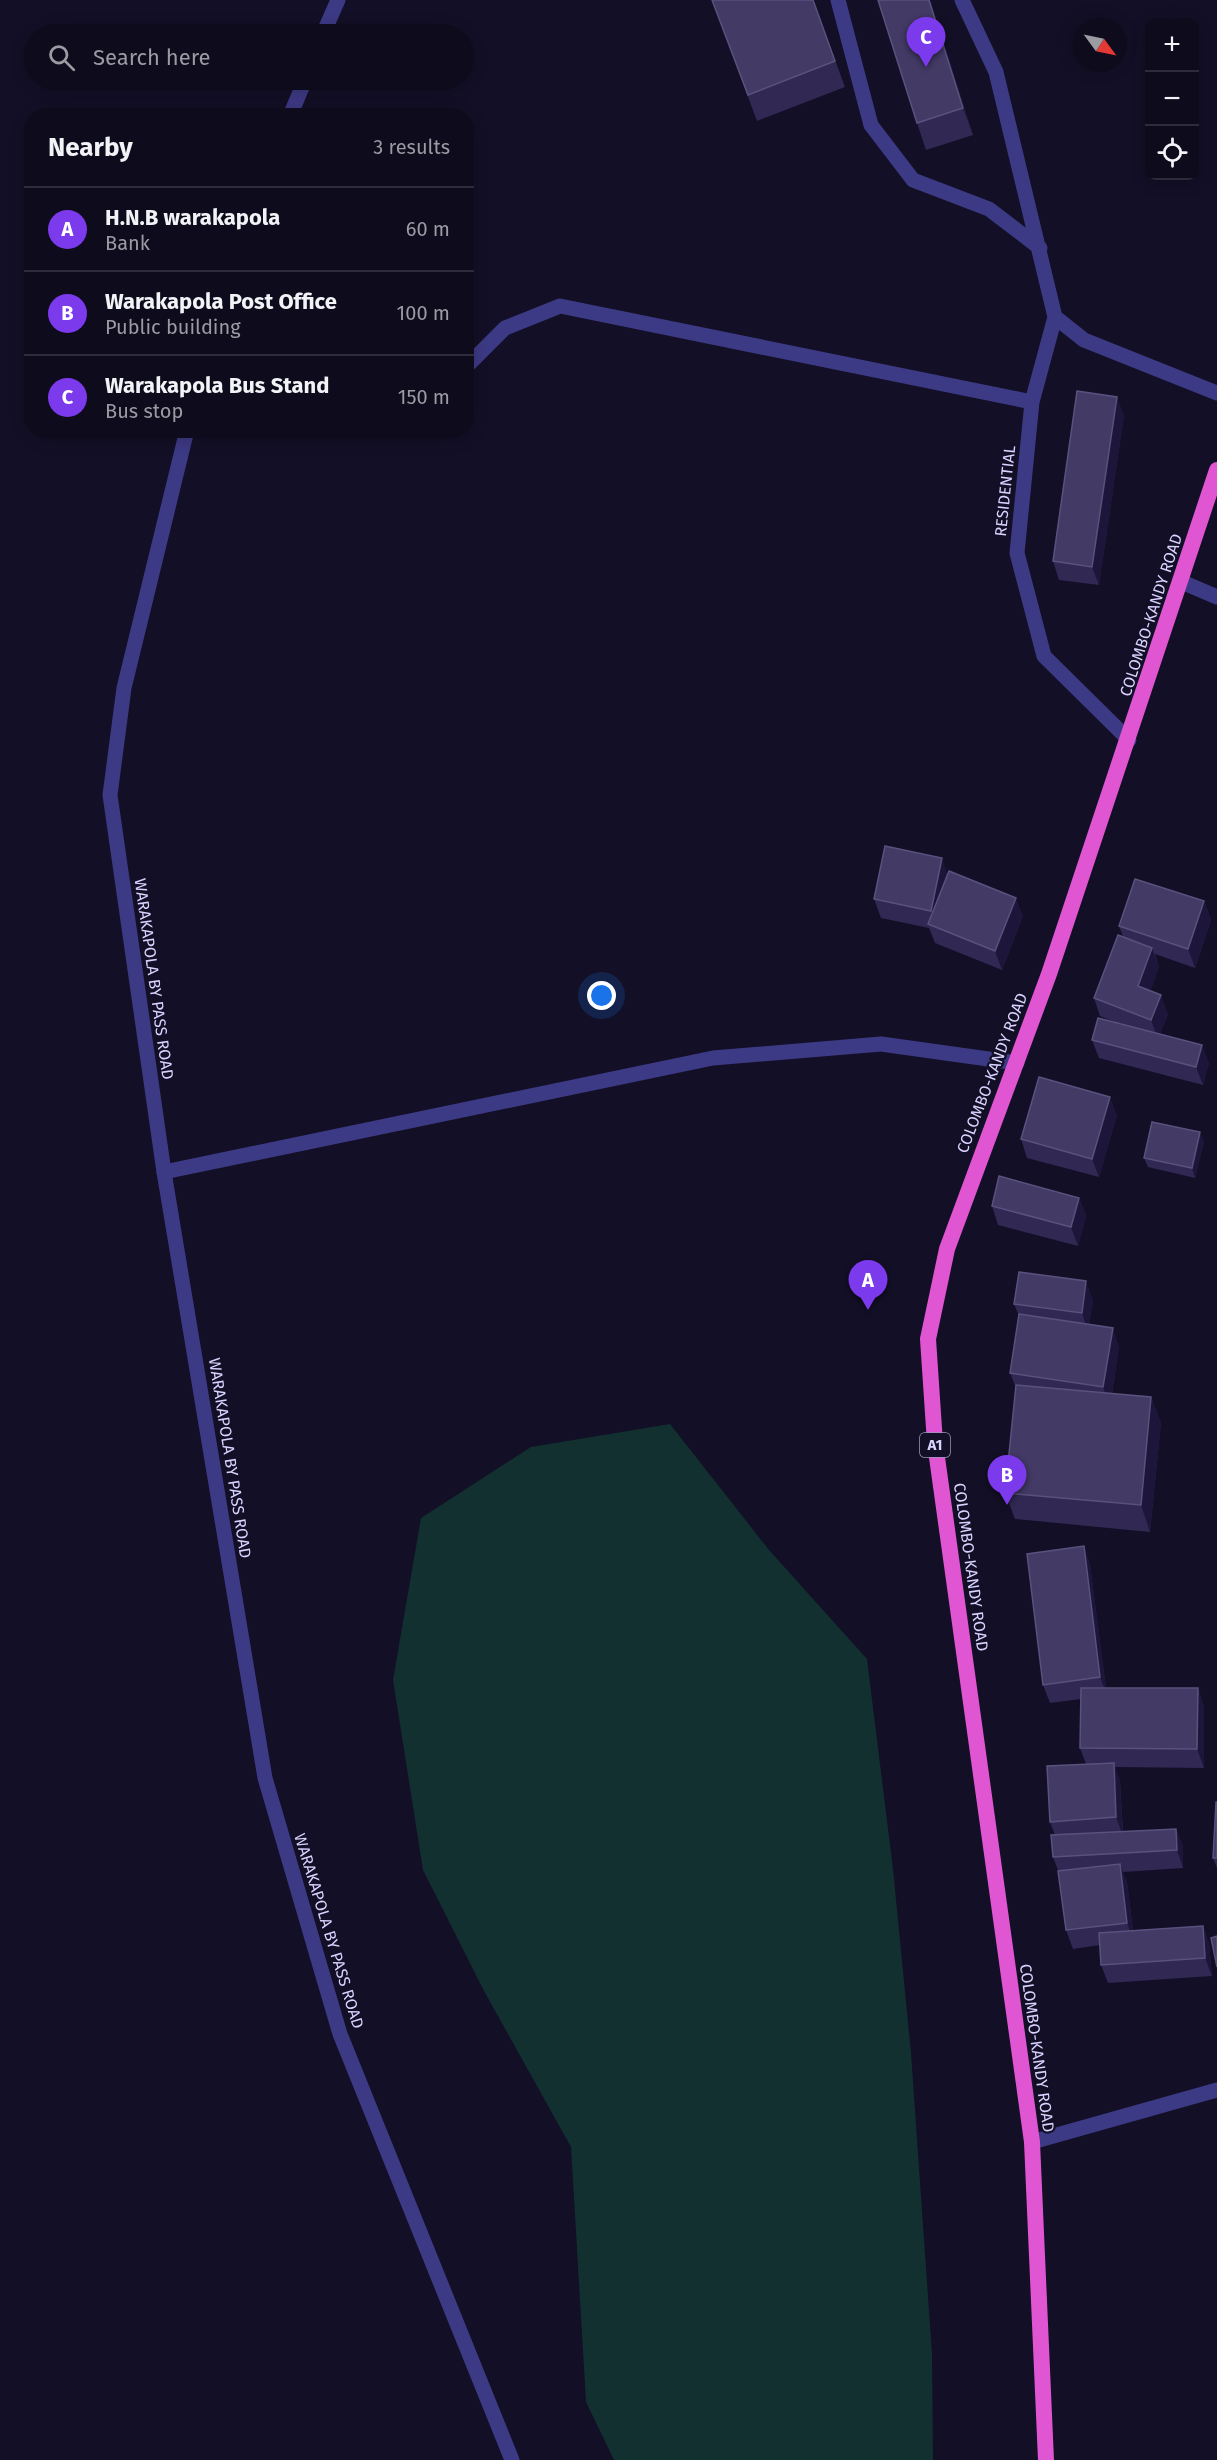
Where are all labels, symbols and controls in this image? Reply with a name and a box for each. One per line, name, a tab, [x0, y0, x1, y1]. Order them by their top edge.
pin: C	[906, 17, 946, 67]
north arrow	[1073, 18, 1127, 72]
map controls	[1145, 18, 1199, 180]
button: +	[1145, 18, 1199, 72]
search box	[24, 24, 474, 90]
icon: search	[45, 41, 78, 74]
text: Search here	[93, 44, 211, 71]
button: −	[1145, 72, 1199, 126]
button: locate	[1145, 126, 1199, 180]
text: Nearby	[48, 132, 133, 163]
text: 3 results	[373, 135, 450, 159]
text: H.N.B warakapola	[105, 204, 280, 231]
text: A	[62, 217, 73, 241]
text: 60 m	[406, 217, 450, 241]
text: Bank	[105, 231, 150, 255]
text: Warakapola Post Office	[105, 288, 337, 315]
text: B	[61, 301, 74, 325]
text: 100 m	[397, 301, 450, 325]
text: Public building	[105, 315, 241, 339]
text: Warakapola Bus Stand	[105, 372, 329, 399]
text: C	[62, 385, 73, 409]
text: 150 m	[398, 385, 450, 409]
text: Bus stop	[105, 399, 183, 423]
street label: RESIDENTIAL	[991, 445, 1019, 537]
street label: COLOMBO-KANDY ROAD	[1116, 531, 1186, 699]
street label: WARAKAPOLA BY PASS ROAD	[130, 877, 178, 1081]
your location	[587, 981, 616, 1010]
street label: COLOMBO-KANDY ROAD	[953, 990, 1031, 1156]
pin: A	[848, 1260, 888, 1310]
street label: WARAKAPOLA BY PASS ROAD	[205, 1356, 255, 1560]
road number: A1	[920, 1433, 950, 1457]
pin: B	[988, 1456, 1026, 1505]
street label: COLOMBO-KANDY ROAD	[950, 1482, 992, 1652]
street label: WARAKAPOLA BY PASS ROAD	[290, 1831, 368, 2031]
street label: COLOMBO-KANDY ROAD	[1016, 1963, 1058, 2133]

